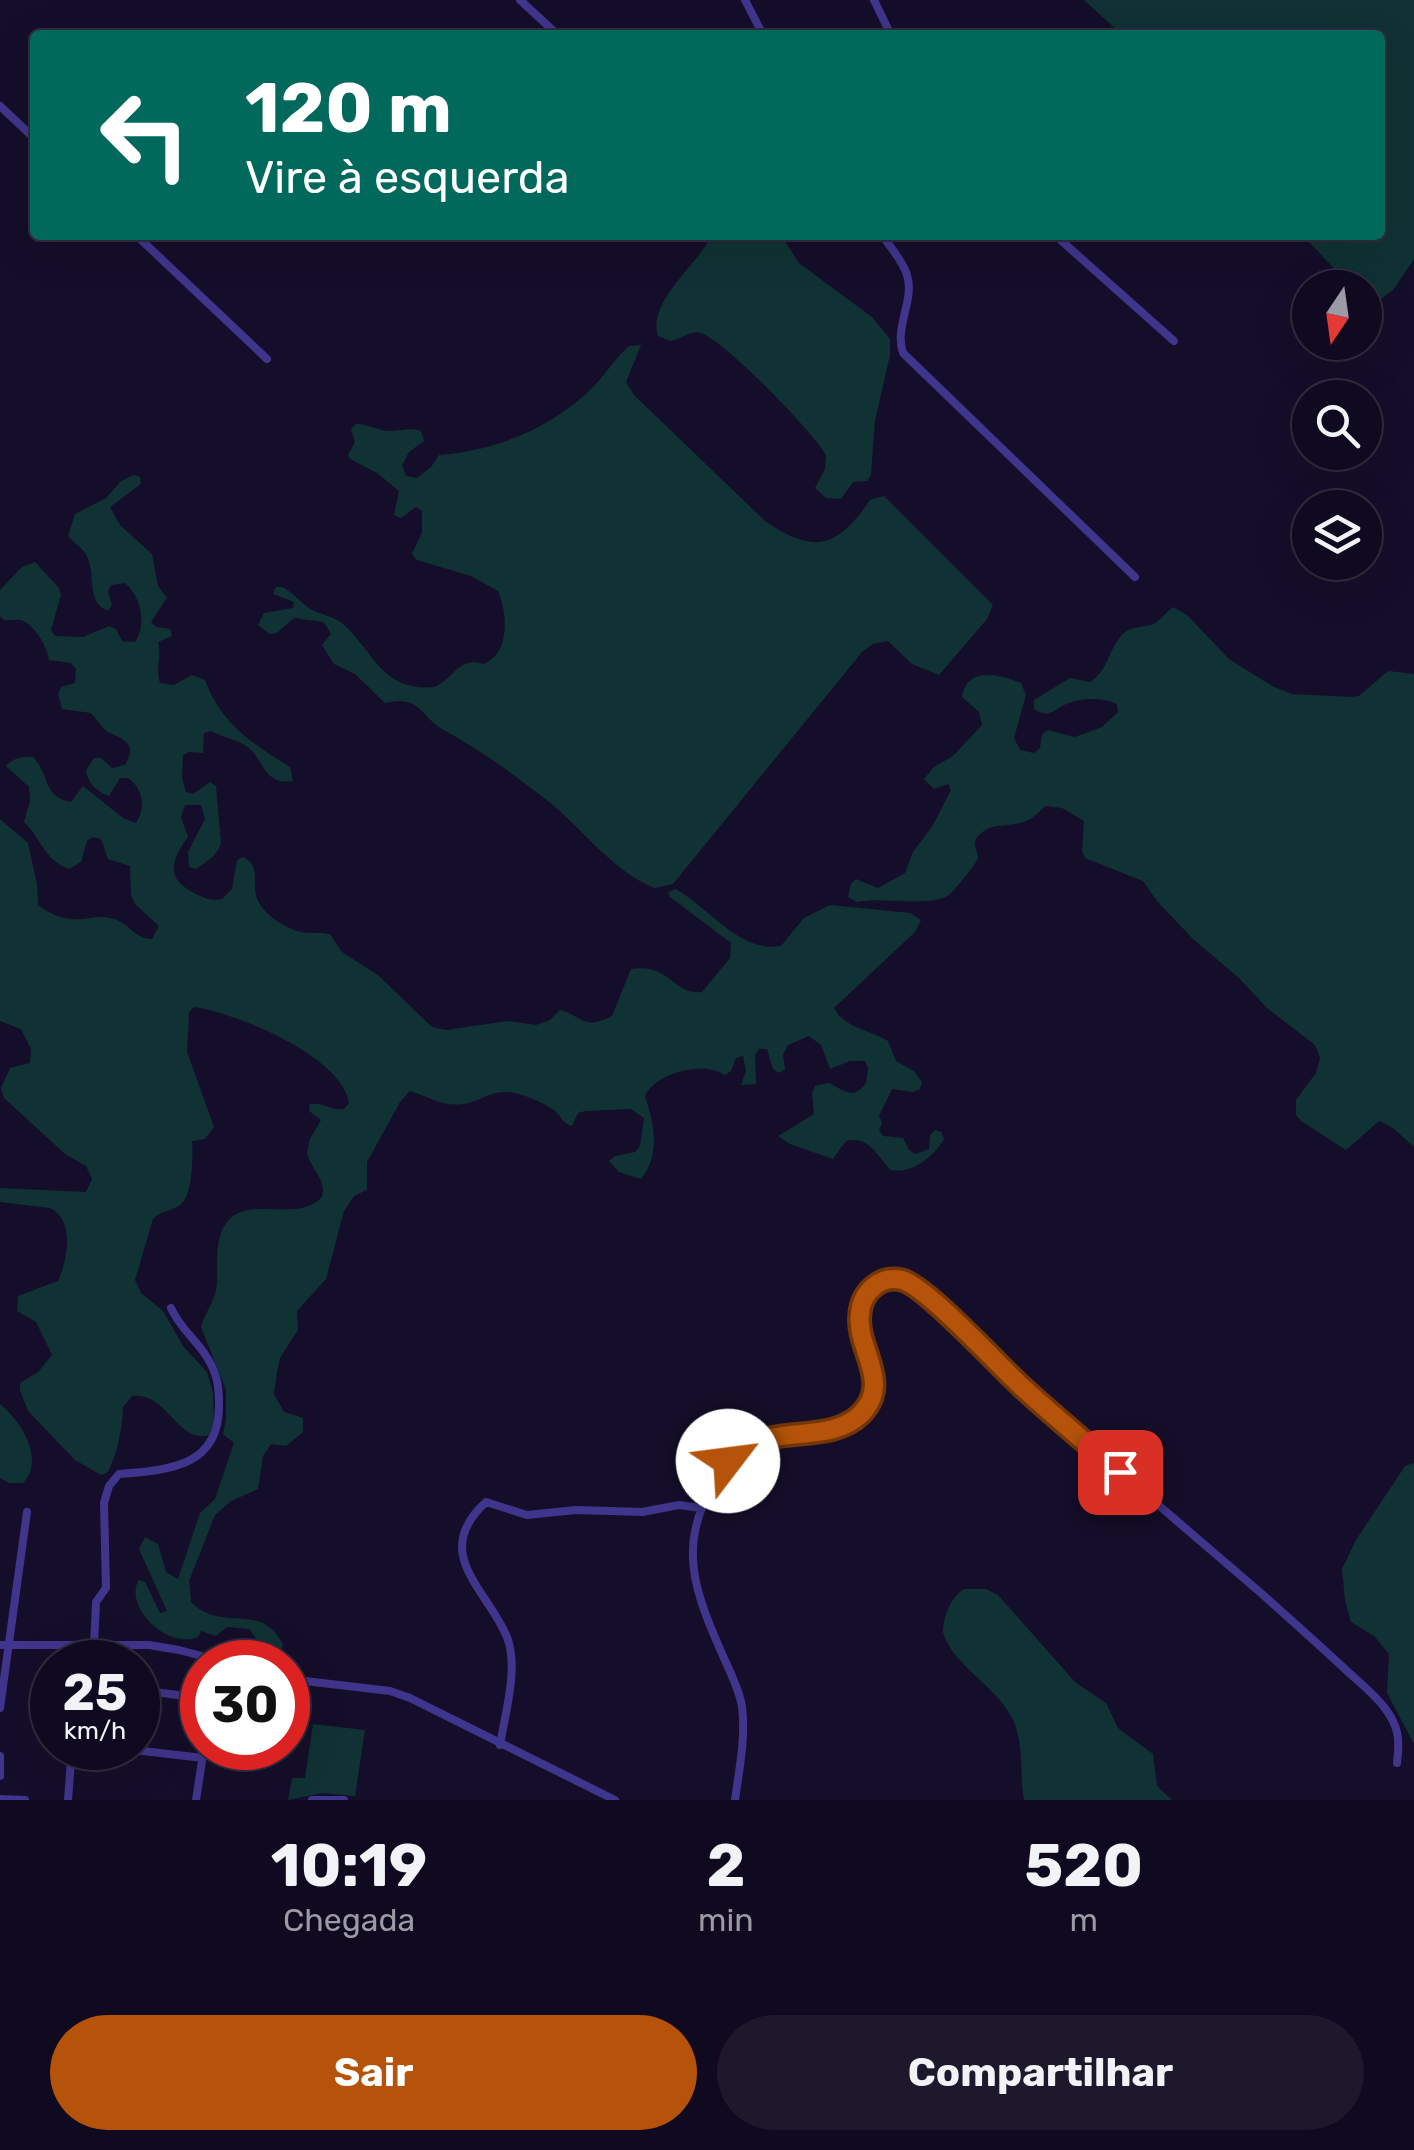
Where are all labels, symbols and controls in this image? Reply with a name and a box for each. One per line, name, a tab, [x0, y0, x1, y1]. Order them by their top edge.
text: 120 m	[245, 67, 452, 150]
icon: left	[80, 70, 210, 200]
text: Vire à esquerda	[245, 151, 569, 204]
north arrow	[1292, 270, 1382, 360]
map controls	[1292, 270, 1382, 580]
button: search	[1292, 380, 1382, 470]
button: layers	[1292, 490, 1382, 580]
position arrow	[676, 1409, 780, 1513]
pin	[1078, 1430, 1163, 1515]
icon: arrive	[1093, 1445, 1148, 1500]
speed limit sign: 30	[180, 1640, 310, 1770]
text: 25	[63, 1663, 127, 1723]
text: km/h	[64, 1716, 126, 1745]
text: 10:19	[271, 1830, 427, 1901]
text: 2	[706, 1830, 745, 1901]
text: 520	[1025, 1830, 1143, 1901]
text: Chegada	[283, 1901, 415, 1939]
text: min	[698, 1901, 754, 1939]
text: m	[1070, 1901, 1098, 1939]
button: Sair	[50, 2015, 697, 2130]
button: Compartilhar	[717, 2015, 1364, 2130]

